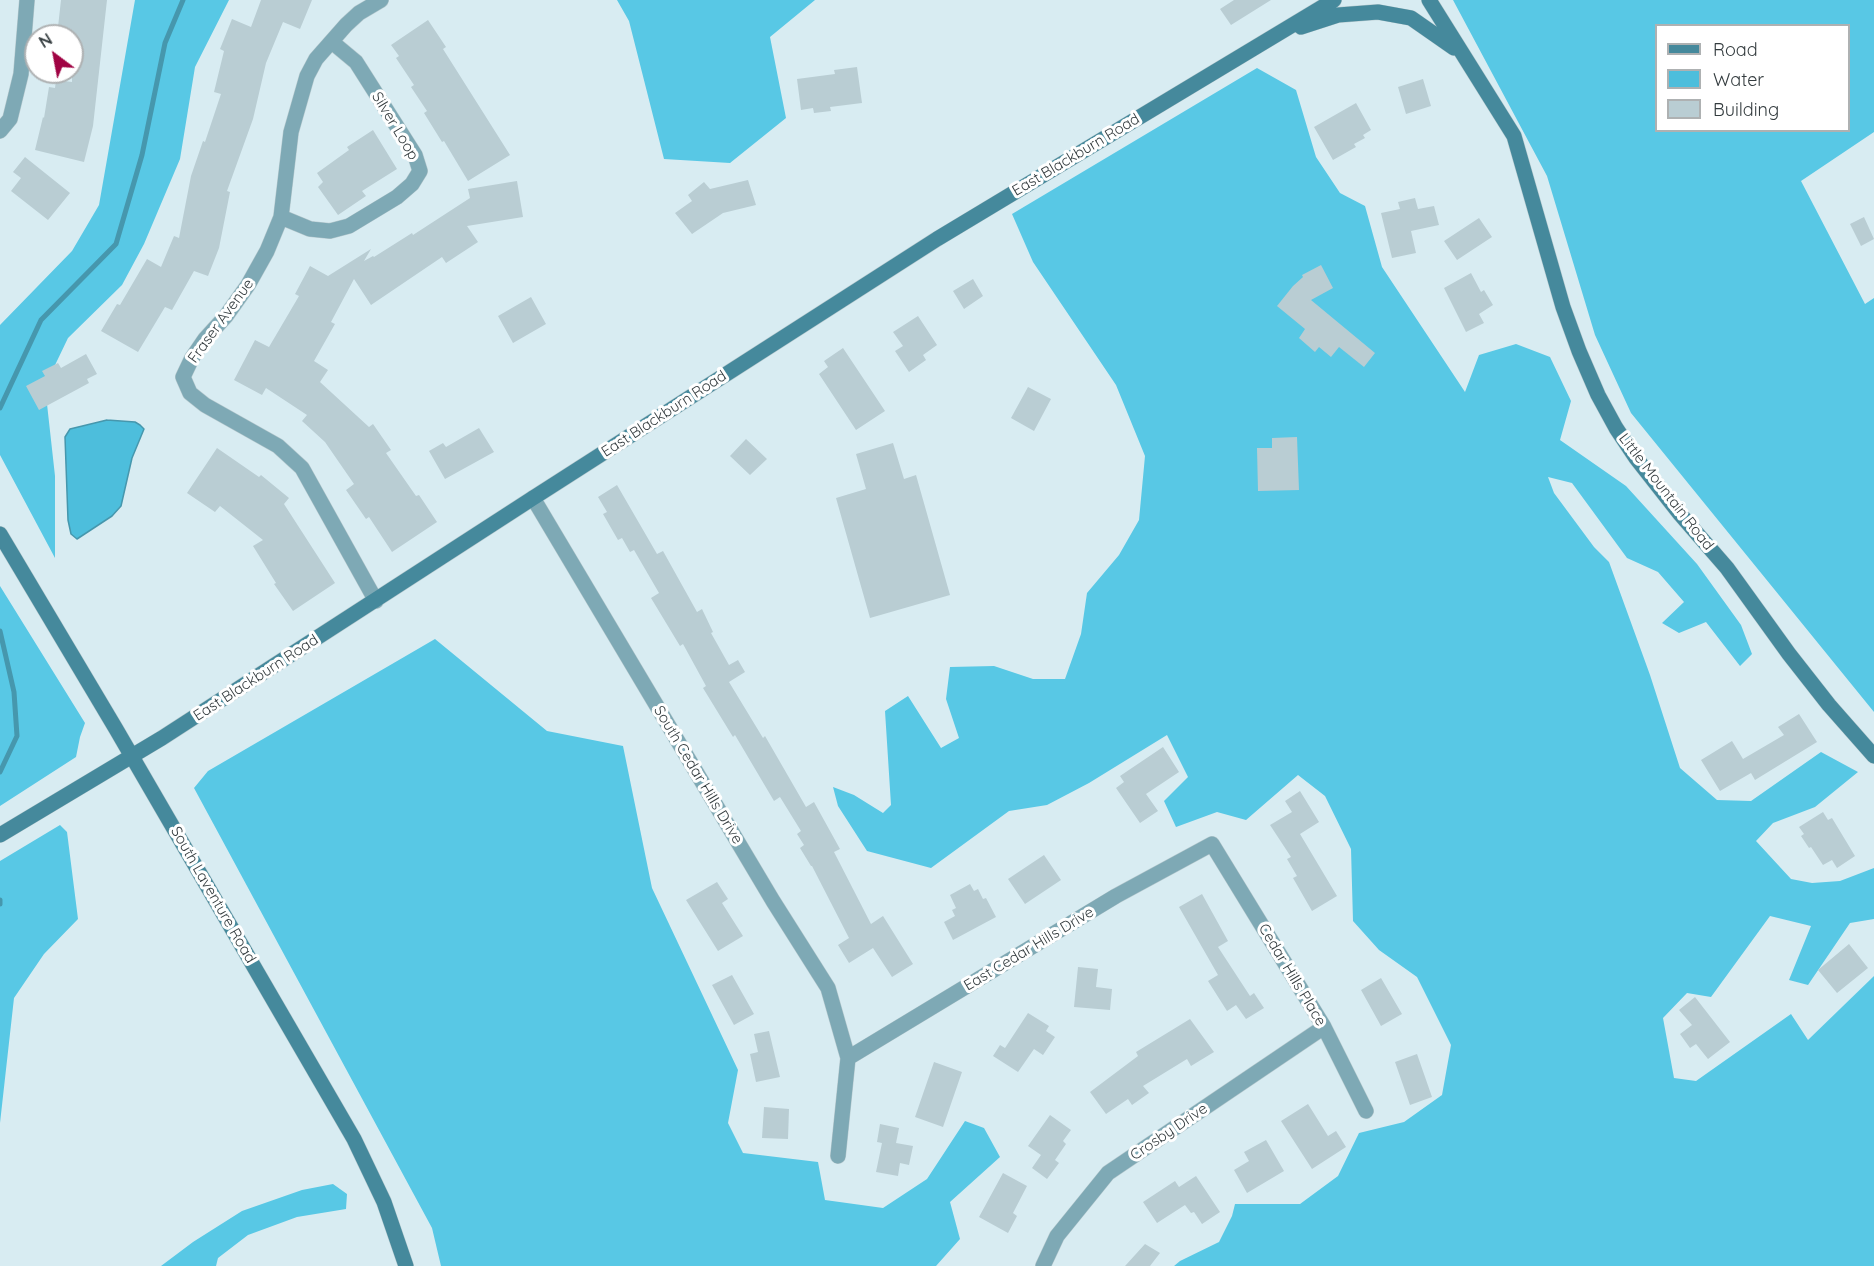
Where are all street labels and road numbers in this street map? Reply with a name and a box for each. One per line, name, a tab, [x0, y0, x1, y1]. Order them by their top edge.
street label: Silver Loop	[368, 89, 422, 163]
street label: East Blackburn Road	[1009, 110, 1143, 200]
street label: Fraser Avenue	[184, 275, 258, 367]
street label: East Blackburn Road	[598, 367, 730, 461]
street label: Little Mountain Road	[1615, 430, 1717, 554]
street label: East Blackburn Road	[190, 631, 322, 725]
street label: South Cedar Hills Drive	[650, 703, 746, 847]
street label: South Laventure Road	[167, 824, 259, 966]
street label: East Cedar Hills Drive	[961, 903, 1097, 995]
street label: Cedar Hills Place	[1254, 921, 1330, 1029]
street label: Crosby Drive	[1127, 1100, 1211, 1164]

